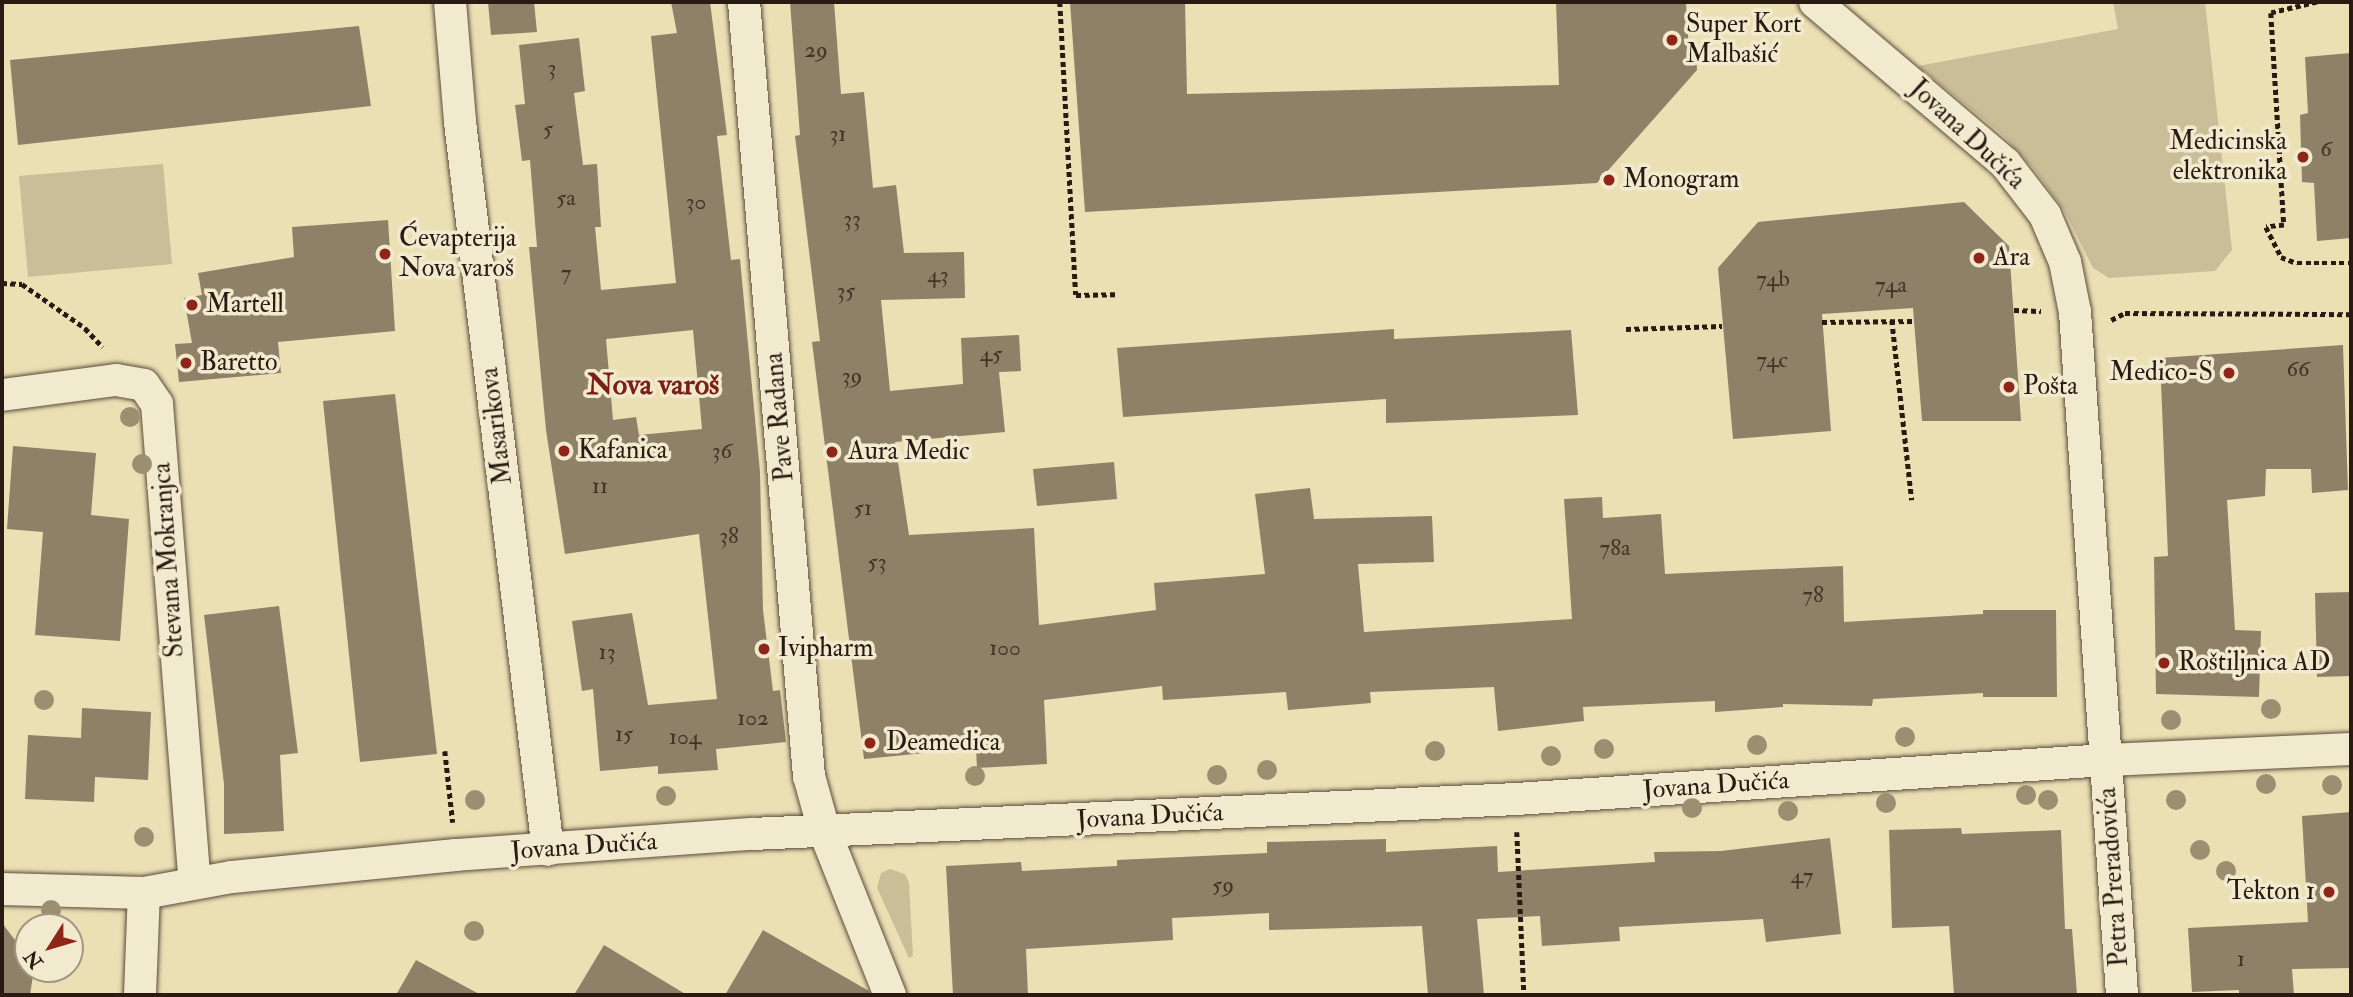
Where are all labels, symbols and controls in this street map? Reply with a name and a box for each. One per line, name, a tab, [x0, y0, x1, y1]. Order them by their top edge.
place label: Super Kort Malbašić	[1686, 9, 1801, 70]
marker: Super Kort Malbašić	[1664, 32, 1680, 48]
house number: 29	[804, 36, 828, 64]
house number: 3	[548, 54, 556, 82]
street label: Jovana Dučića	[1903, 74, 2031, 196]
house number: 5	[543, 115, 553, 143]
house number: 31	[829, 120, 847, 148]
place label: Medicinska elektronika	[2169, 126, 2287, 188]
house number: 6	[2320, 135, 2332, 163]
marker: Medicinska elektronika	[2293, 147, 2313, 167]
place label: Monogram	[1623, 164, 1739, 196]
marker: Monogram	[1601, 172, 1617, 188]
house number: 5a	[556, 184, 576, 212]
house number: 30	[686, 188, 706, 216]
house number: 33	[843, 205, 861, 233]
place label: Ćevapterija Nova varoš	[399, 223, 516, 284]
place label: Ara	[1993, 242, 2030, 274]
marker: Ćevapterija Nova varoš	[377, 246, 393, 262]
marker: Ara	[1971, 250, 1987, 266]
house number: 7	[561, 259, 571, 287]
house number: 43	[927, 261, 949, 289]
house number: 74b	[1756, 265, 1790, 293]
house number: 74a	[1875, 271, 1907, 299]
house number: 35	[837, 277, 855, 305]
place label: Martell	[206, 289, 284, 321]
marker: Martell	[184, 297, 200, 313]
house number: 45	[980, 340, 1002, 368]
house number: 74c	[1756, 346, 1788, 374]
place label: Baretto	[200, 347, 277, 379]
street label: Pave Radana	[759, 351, 801, 483]
marker: Baretto	[178, 355, 194, 371]
house number: 66	[2286, 355, 2310, 383]
place label: Medico-S	[2109, 357, 2213, 389]
house number: 39	[842, 362, 862, 390]
marker: Medico-S	[2219, 363, 2239, 383]
street label: Masarikova	[474, 366, 520, 486]
district label: Nova varoš	[587, 367, 719, 403]
place label: Pošta	[2023, 371, 2078, 403]
marker: Pošta	[2001, 379, 2017, 395]
place label: Kafanica	[578, 435, 667, 467]
place label: Aura Medic	[848, 436, 969, 468]
house number: 36	[712, 437, 732, 465]
marker: Aura Medic	[822, 442, 842, 462]
marker: Kafanica	[556, 443, 572, 459]
street label: Stevana Mokranjca	[147, 461, 191, 659]
house number: 11	[592, 472, 608, 500]
house number: 51	[854, 494, 872, 522]
house number: 38	[719, 522, 739, 550]
house number: 78a	[1600, 534, 1630, 562]
house number: 53	[868, 548, 886, 576]
house number: 78	[1802, 581, 1824, 609]
place label: Ivipharm	[778, 633, 873, 665]
house number: 100	[989, 634, 1021, 662]
house number: 13	[598, 638, 616, 666]
marker: Ivipharm	[756, 641, 772, 657]
place label: Roštiljnica AD	[2178, 647, 2330, 679]
marker: Roštiljnica AD	[2156, 655, 2172, 671]
house number: 102	[737, 704, 769, 732]
house number: 15	[615, 720, 633, 748]
house number: 104	[669, 723, 701, 751]
place label: Deamedica	[886, 727, 1000, 759]
marker: Deamedica	[860, 733, 880, 753]
street label: Jovana Dučića	[1642, 765, 1790, 807]
street label: Petra Preradovića	[2092, 786, 2136, 968]
street label: Jovana Dučića	[1076, 798, 1224, 836]
street label: Jovana Dučića	[510, 826, 658, 868]
house number: 47	[1791, 862, 1813, 890]
house number: 59	[1212, 871, 1234, 899]
place label: Tekton 1	[2227, 876, 2315, 908]
marker: Tekton 1	[2321, 884, 2337, 900]
north arrow	[14, 913, 84, 983]
text: N	[19, 945, 49, 973]
house number: 1	[2237, 945, 2245, 973]

